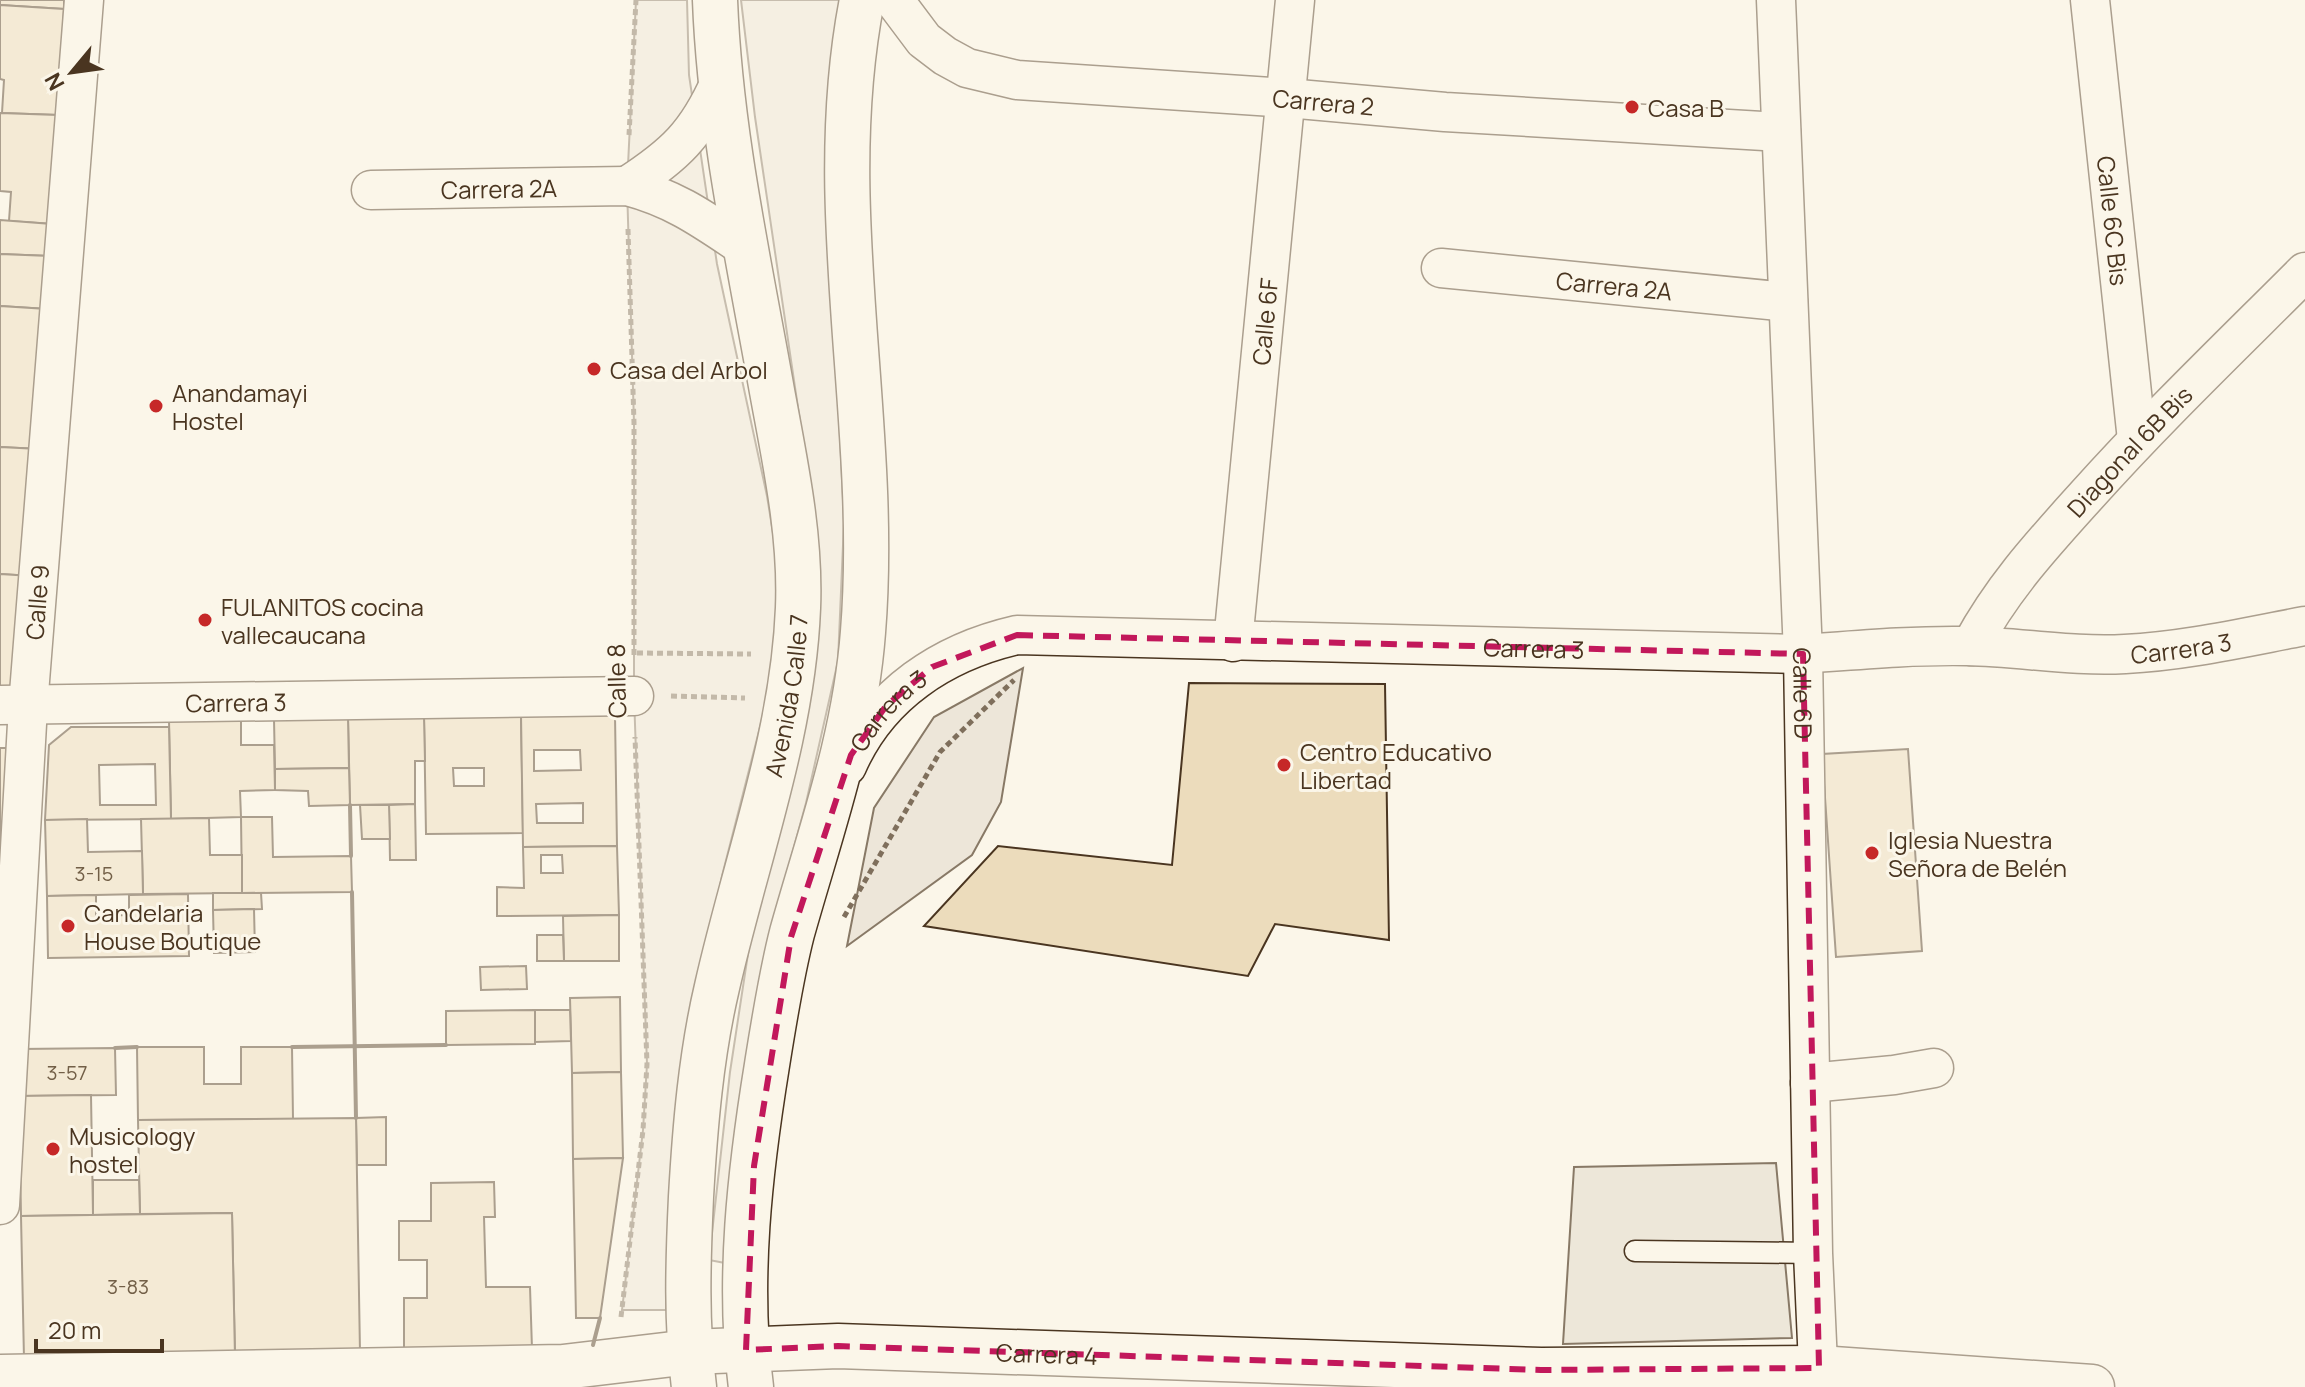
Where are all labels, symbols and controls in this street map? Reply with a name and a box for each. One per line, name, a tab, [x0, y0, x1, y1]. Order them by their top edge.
north arrow	[32, 32, 112, 112]
text: N	[38, 68, 71, 96]
street label: Carrera 2	[1272, 81, 1375, 122]
place label: Casa B	[1648, 91, 1724, 124]
marker: Casa B	[1623, 98, 1641, 116]
street label: Calle 6C Bis	[2090, 154, 2137, 287]
street label: Carrera 2A	[441, 171, 557, 205]
street label: Carrera 2A	[1555, 263, 1674, 307]
street label: Calle 6F	[1243, 276, 1285, 367]
place label: Casa del Arbol	[610, 353, 768, 386]
marker: Casa del Arbol	[585, 360, 603, 378]
place label: Anandamayi Hostel	[172, 376, 308, 437]
street label: Diagonal 6B Bis	[2059, 378, 2199, 524]
marker: Anandamayi Hostel	[147, 397, 165, 415]
street label: Calle 9	[17, 563, 56, 641]
place label: FULANITOS cocina vallecaucana	[221, 590, 424, 651]
marker: FULANITOS cocina vallecaucana	[196, 611, 214, 629]
street label: Avenida Calle 7	[756, 613, 814, 780]
street label: Carrera 3	[2129, 624, 2234, 670]
street label: Carrera 3	[1483, 630, 1585, 665]
street label: Calle 8	[599, 643, 633, 719]
street label: Calle 6D	[1786, 647, 1821, 740]
street label: Carrera 3	[841, 661, 933, 757]
street label: Carrera 3	[185, 684, 287, 719]
place label: Centro Educativo Libertad	[1300, 735, 1492, 796]
marker: Centro Educativo Libertad	[1275, 756, 1293, 774]
place label: Iglesia Nuestra Señora de Belén	[1888, 823, 2067, 884]
marker: Iglesia Nuestra Señora de Belén	[1863, 844, 1881, 862]
house number: 3-15	[75, 860, 113, 887]
place label: Candelaria House Boutique	[84, 896, 261, 957]
marker: Candelaria House Boutique	[59, 917, 77, 935]
house number: 3-57	[46, 1059, 88, 1086]
place label: Musicology hostel	[69, 1119, 196, 1180]
marker: Musicology hostel	[44, 1140, 62, 1158]
house number: 3-83	[107, 1273, 149, 1300]
scale bar	[36, 1303, 162, 1353]
text: 20 m	[48, 1313, 101, 1346]
street label: Carrera 4	[995, 1335, 1098, 1371]

